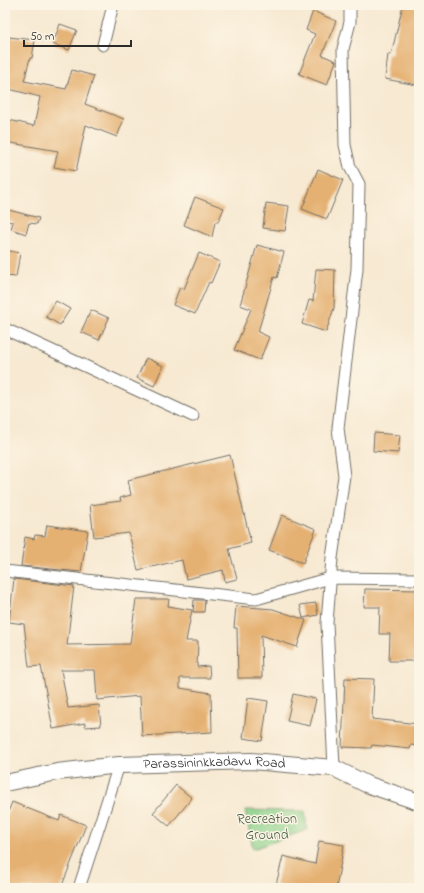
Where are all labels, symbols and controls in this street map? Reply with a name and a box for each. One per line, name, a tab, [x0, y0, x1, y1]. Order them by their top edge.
scale bar	[24, 22, 131, 48]
text: 50 m	[30, 28, 54, 46]
street label: Parassininkkadavu Road	[143, 750, 287, 775]
park label: Recreation Ground	[237, 809, 297, 846]

